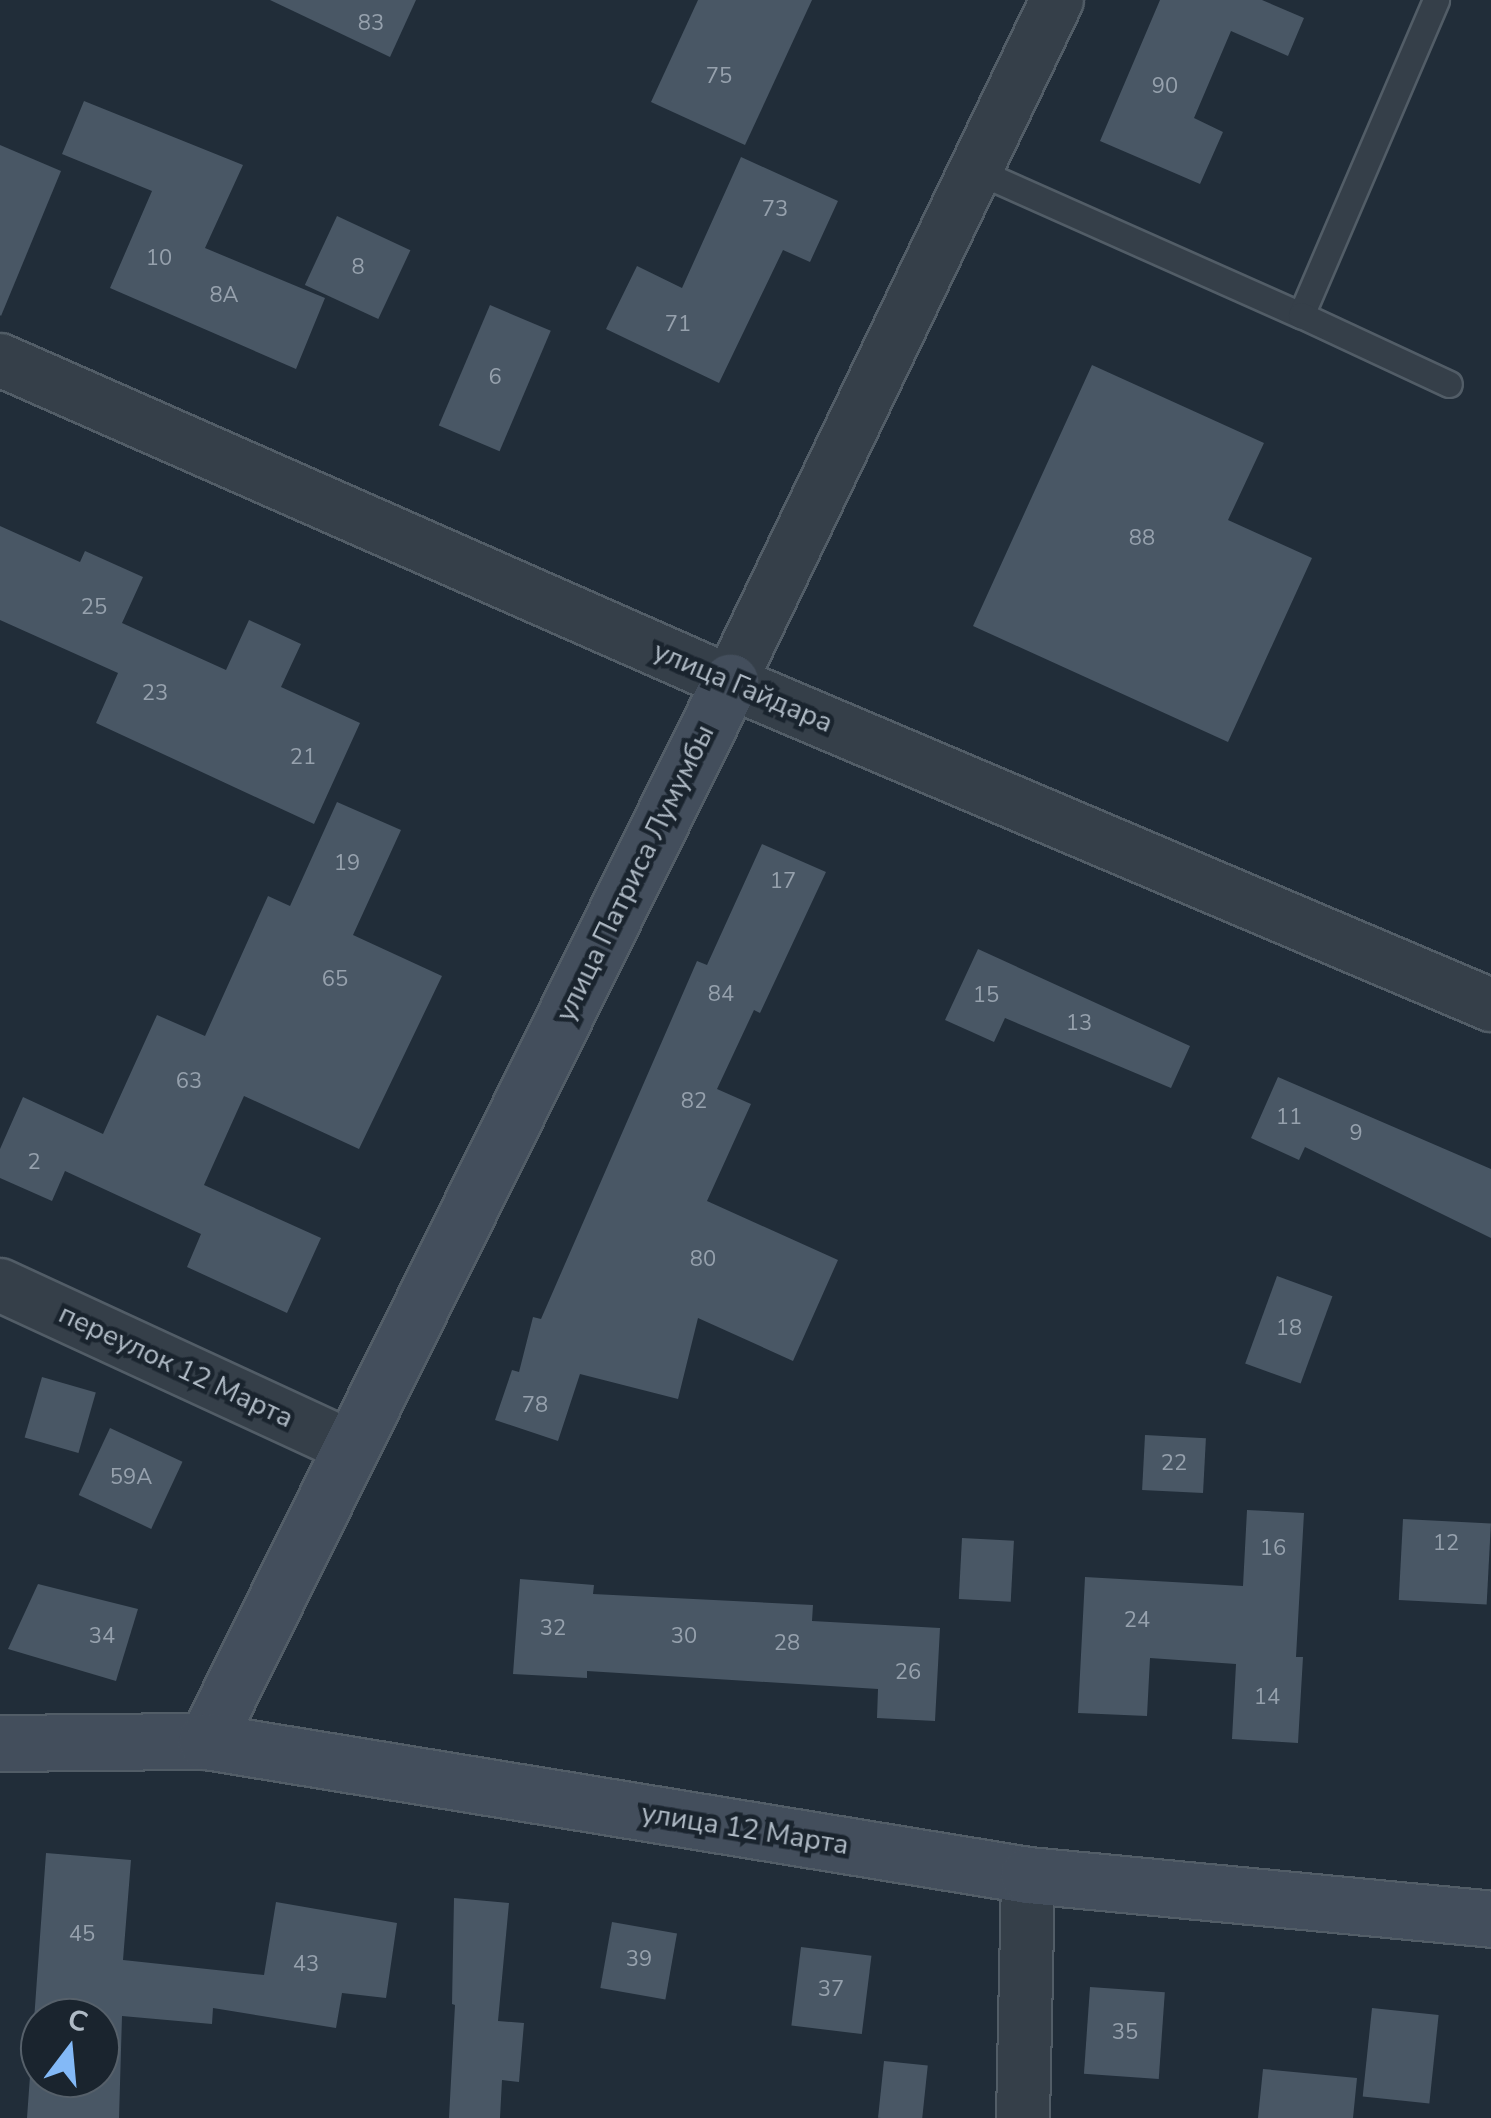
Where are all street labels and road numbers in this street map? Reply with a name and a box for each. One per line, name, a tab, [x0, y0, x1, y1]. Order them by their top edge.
street label: улица Гайдара	[648, 634, 838, 740]
street label: улица Патриса Лумумбы	[549, 719, 721, 1027]
street label: переулок 12 Марта	[53, 1297, 299, 1435]
street label: улица 12 Марта	[639, 1796, 851, 1862]

